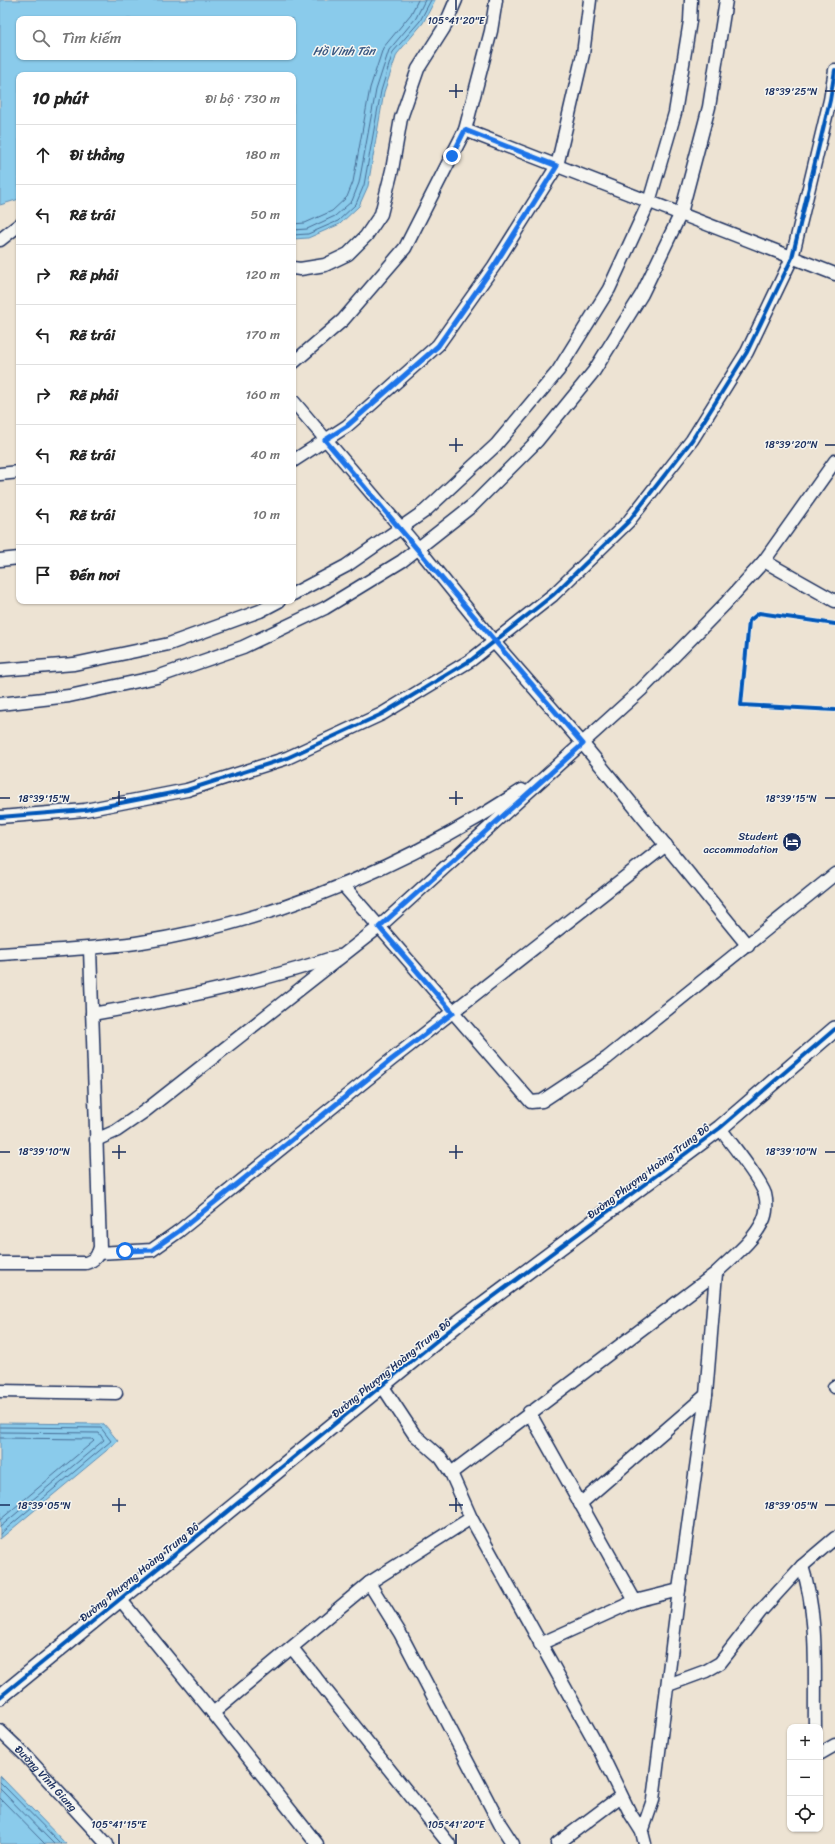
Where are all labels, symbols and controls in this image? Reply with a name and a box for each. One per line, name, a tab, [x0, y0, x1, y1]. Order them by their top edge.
text: 105°41'20"E	[427, 12, 486, 30]
search box	[16, 16, 296, 60]
text: Tìm kiếm	[62, 25, 121, 51]
icon: search	[30, 27, 52, 49]
water label: Hồ Vinh Tân	[313, 40, 376, 62]
text: 10 phút	[32, 83, 88, 113]
text: 18°39'25"N	[765, 83, 818, 101]
text: Đi bộ · 730 m	[205, 87, 280, 110]
text: Đi thẳng	[70, 142, 125, 168]
text: 180 m	[245, 143, 280, 166]
icon: ahead	[32, 144, 54, 166]
route end	[443, 147, 461, 165]
text: Rẽ trái	[70, 202, 115, 228]
text: 50 m	[250, 203, 280, 226]
icon: left	[32, 204, 54, 226]
text: Rẽ phải	[70, 262, 118, 288]
text: 120 m	[245, 263, 280, 286]
icon: right	[32, 264, 54, 286]
text: Rẽ trái	[70, 322, 115, 348]
text: 170 m	[245, 323, 280, 346]
icon: left	[32, 324, 54, 346]
text: Rẽ phải	[70, 382, 118, 408]
text: 160 m	[245, 383, 280, 406]
icon: right	[32, 384, 54, 406]
text: 18°39'20"N	[764, 436, 818, 454]
text: Rẽ trái	[70, 442, 115, 468]
text: 40 m	[250, 443, 280, 466]
icon: left	[32, 444, 54, 466]
text: Rẽ trái	[70, 502, 115, 528]
text: 10 m	[253, 503, 280, 526]
icon: left	[32, 504, 54, 526]
text: Đến nơi	[70, 562, 120, 588]
icon: arrive	[32, 564, 54, 586]
text: 18°39'15"N	[18, 790, 70, 808]
text: 18°39'15"N	[765, 790, 817, 808]
place label: Student accommodation	[703, 827, 778, 859]
hotel icon: Student accommodation	[781, 831, 803, 853]
street label: Đường Phượng Hoàng Trung Đô	[583, 1119, 714, 1224]
text: 18°39'10"N	[18, 1143, 70, 1161]
text: 18°39'10"N	[765, 1143, 817, 1161]
route start	[116, 1242, 134, 1260]
street label: Đường Phượng Hoàng Trung Đô	[327, 1314, 456, 1423]
text: 18°39'05"N	[17, 1497, 71, 1515]
text: 18°39'05"N	[764, 1497, 818, 1515]
street label: Đường Phượng Hoàng Trung Đô	[75, 1518, 204, 1627]
map controls	[787, 1724, 823, 1832]
button: +	[787, 1724, 823, 1760]
street label: Đường Vĩnh Giang	[10, 1741, 82, 1817]
button: −	[787, 1760, 823, 1796]
button: locate	[787, 1796, 823, 1832]
text: 105°41'15"E	[91, 1816, 148, 1834]
text: 105°41'20"E	[427, 1816, 486, 1834]

